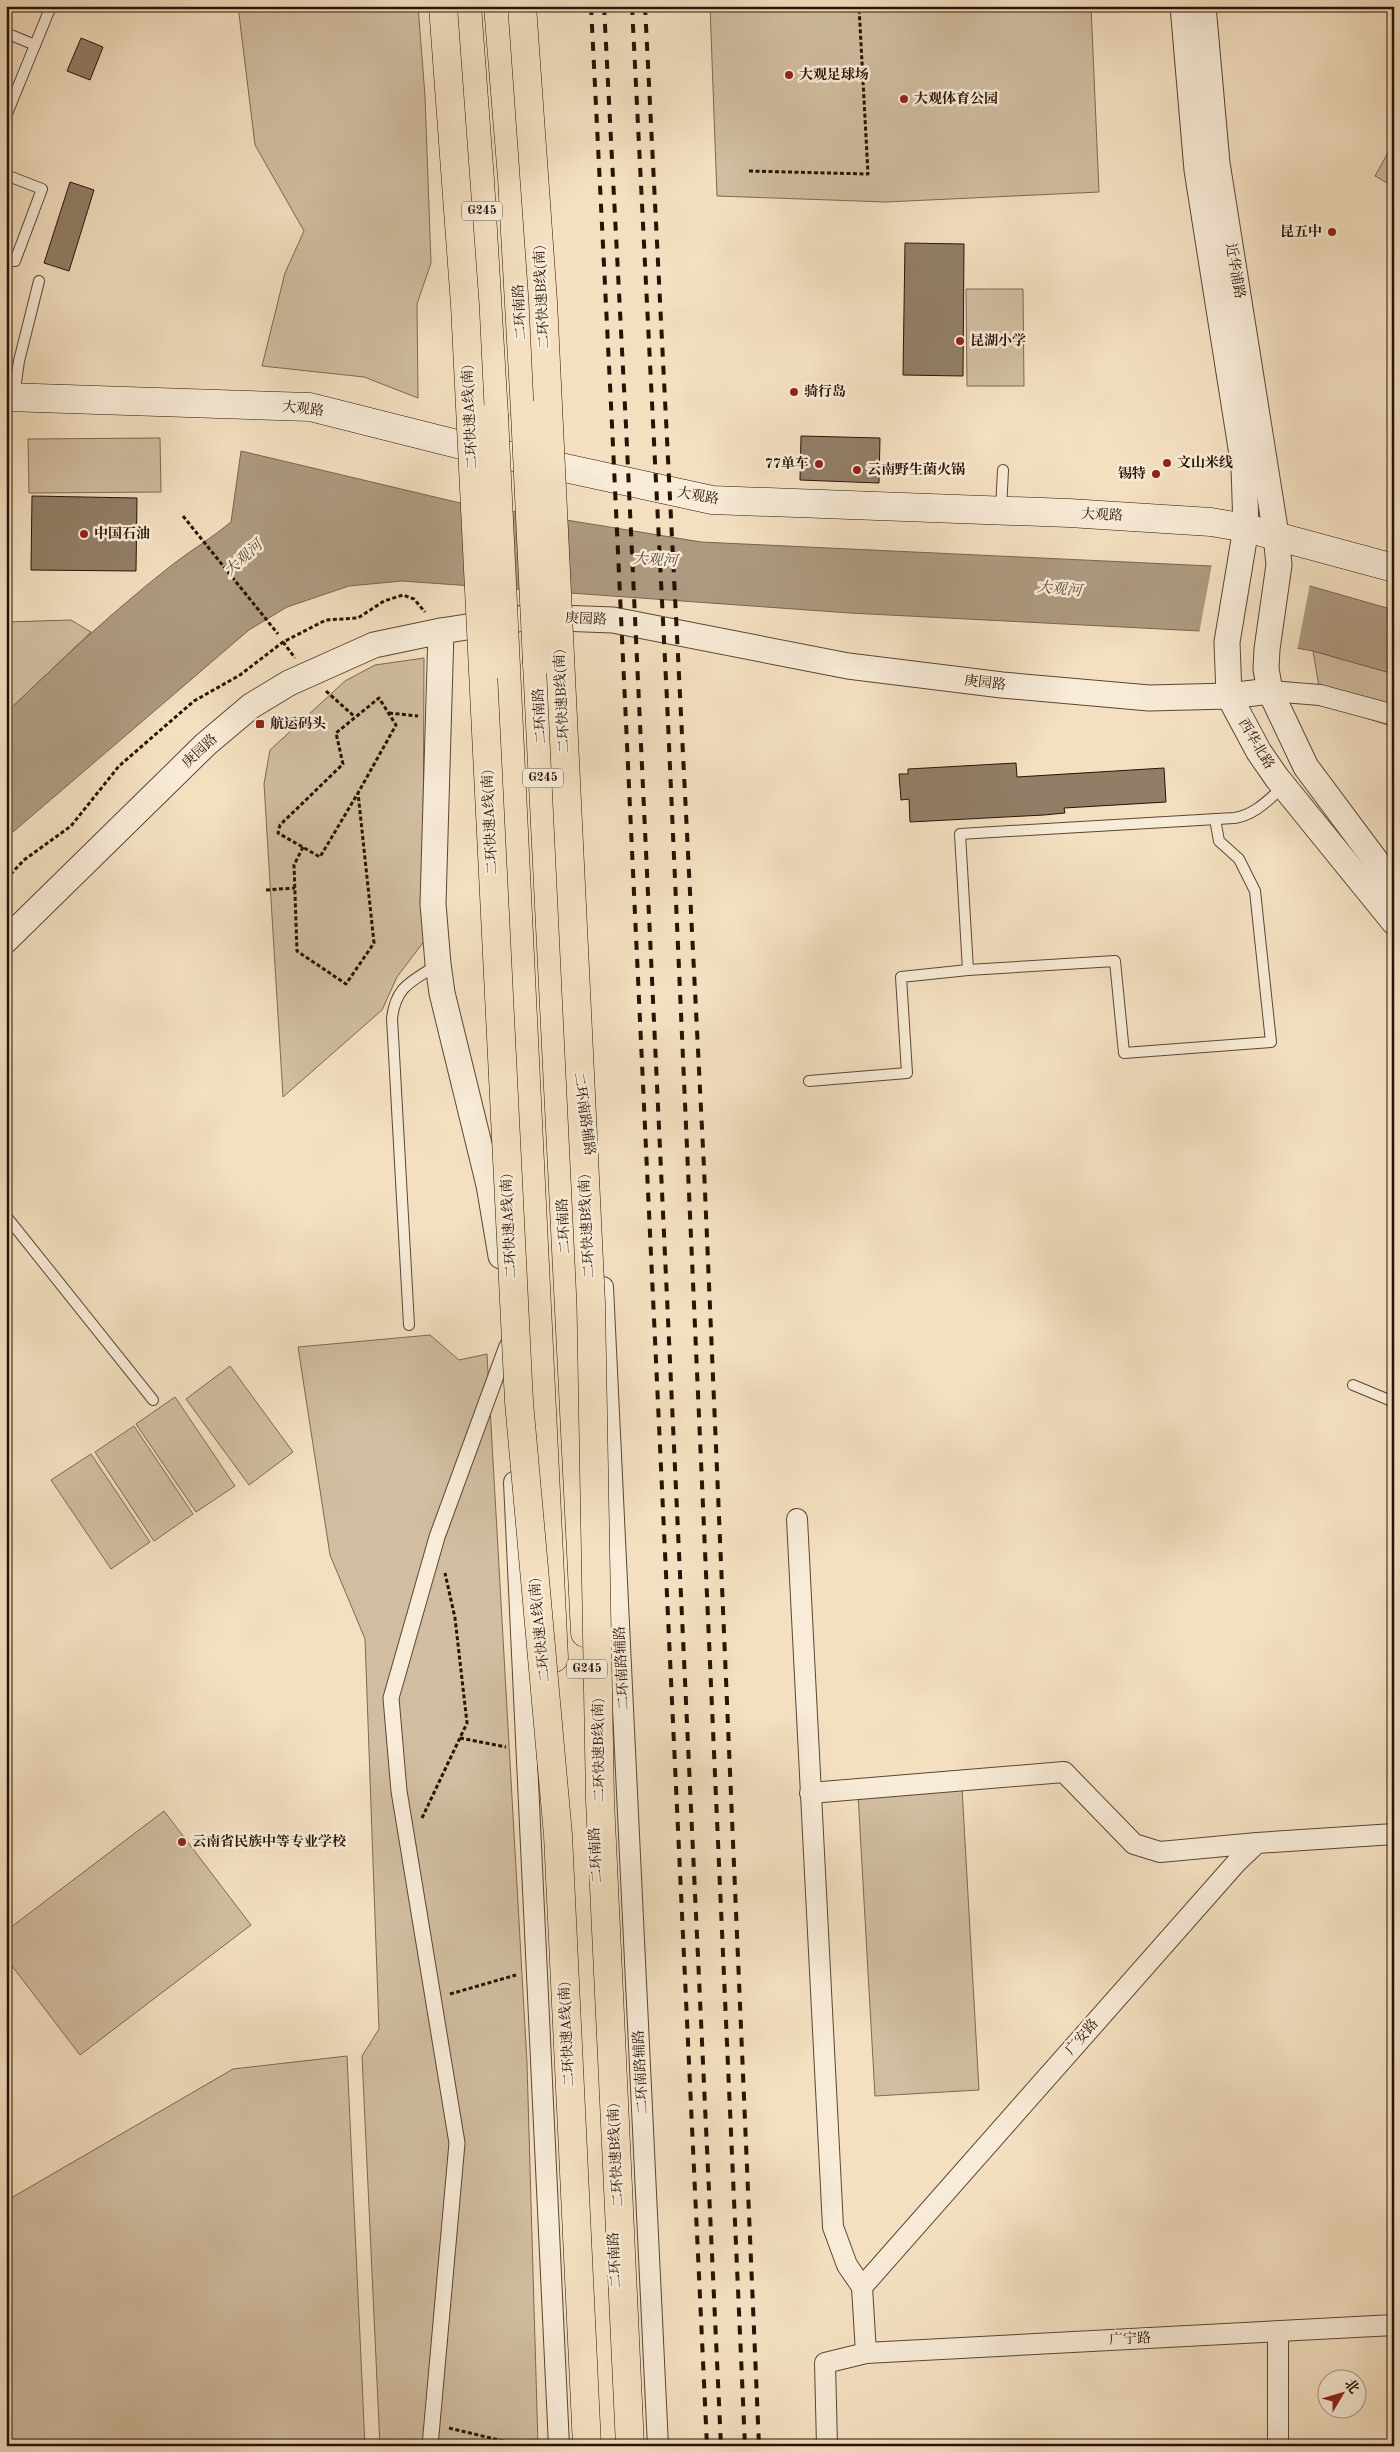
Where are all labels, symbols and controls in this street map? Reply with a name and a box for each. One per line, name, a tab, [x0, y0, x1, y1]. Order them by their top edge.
place label: 大观足球场	[799, 67, 869, 82]
marker: 大观足球场	[783, 69, 795, 81]
place label: 大观体育公园	[914, 90, 998, 106]
marker: 大观体育公园	[898, 93, 910, 105]
road number: G245	[462, 202, 502, 220]
place label: 昆五中	[1280, 224, 1322, 239]
marker: 昆五中	[1326, 226, 1338, 238]
street label: 近华浦路	[1223, 242, 1248, 300]
street label: 二环快速B线(南)	[531, 245, 552, 349]
street label: 二环南路	[511, 284, 528, 340]
place label: 昆湖小学	[970, 333, 1026, 348]
marker: 昆湖小学	[954, 335, 966, 347]
street label: 二环快速A线(南)	[459, 364, 480, 470]
place label: 骑行岛	[804, 383, 846, 399]
marker: 骑行岛	[788, 386, 800, 398]
street label: 大观路	[281, 399, 325, 419]
place label: 文山米线	[1177, 455, 1233, 470]
place label: 77单车	[765, 456, 809, 471]
marker: 文山米线	[1161, 457, 1173, 469]
marker: 77单车	[813, 458, 825, 470]
place label: 云南野生菌火锅	[867, 461, 965, 477]
marker: 云南野生菌火锅	[851, 464, 863, 476]
place label: 锡特	[1118, 466, 1146, 481]
marker: 锡特	[1150, 468, 1162, 480]
street label: 大观路	[676, 484, 720, 507]
street label: 大观路	[1081, 506, 1123, 523]
place label: 中国石油	[94, 525, 150, 541]
marker: 中国石油	[78, 528, 90, 540]
water label: 大观河	[221, 535, 268, 580]
water label: 大观河	[632, 550, 681, 570]
water label: 大观河	[1036, 579, 1085, 600]
street label: 庚园路	[565, 610, 607, 627]
street label: 二环快速B线(南)	[551, 649, 572, 753]
street label: 庚园路	[963, 673, 1007, 693]
street label: 二环南路	[531, 688, 548, 744]
place label: 航运码头	[270, 716, 326, 731]
street label: 西华北路	[1236, 716, 1277, 772]
marker: 航运码头	[254, 718, 266, 730]
street label: 庚园路	[179, 731, 220, 770]
road number: G245	[523, 768, 563, 788]
street label: 二环快速A线(南)	[479, 769, 500, 875]
street label: 二环南路辅路	[571, 1071, 598, 1157]
street label: 二环快速A线(南)	[498, 1173, 519, 1279]
street label: 二环快速B线(南)	[576, 1174, 597, 1278]
street label: 二环南路	[555, 1198, 572, 1254]
street label: 二环快速A线(南)	[527, 1577, 552, 1683]
street label: 二环南路辅路	[612, 1626, 631, 1710]
road number: G245	[567, 1660, 607, 1678]
street label: 二环快速B线(南)	[590, 1698, 607, 1802]
street label: 二环南路	[587, 1827, 604, 1883]
place label: 云南省民族中等专业学校	[192, 1833, 346, 1849]
marker: 云南省民族中等专业学校	[176, 1836, 188, 1848]
street label: 二环快速A线(南)	[556, 1981, 577, 2087]
street label: 广安路	[1062, 2016, 1101, 2057]
street label: 二环南路辅路	[631, 2030, 650, 2114]
street label: 二环快速B线(南)	[605, 2103, 626, 2207]
street label: 二环南路	[606, 2232, 623, 2288]
street label: 广宁路	[1109, 2330, 1151, 2347]
north arrow	[1318, 2370, 1368, 2420]
text: 北	[1342, 2376, 1362, 2396]

